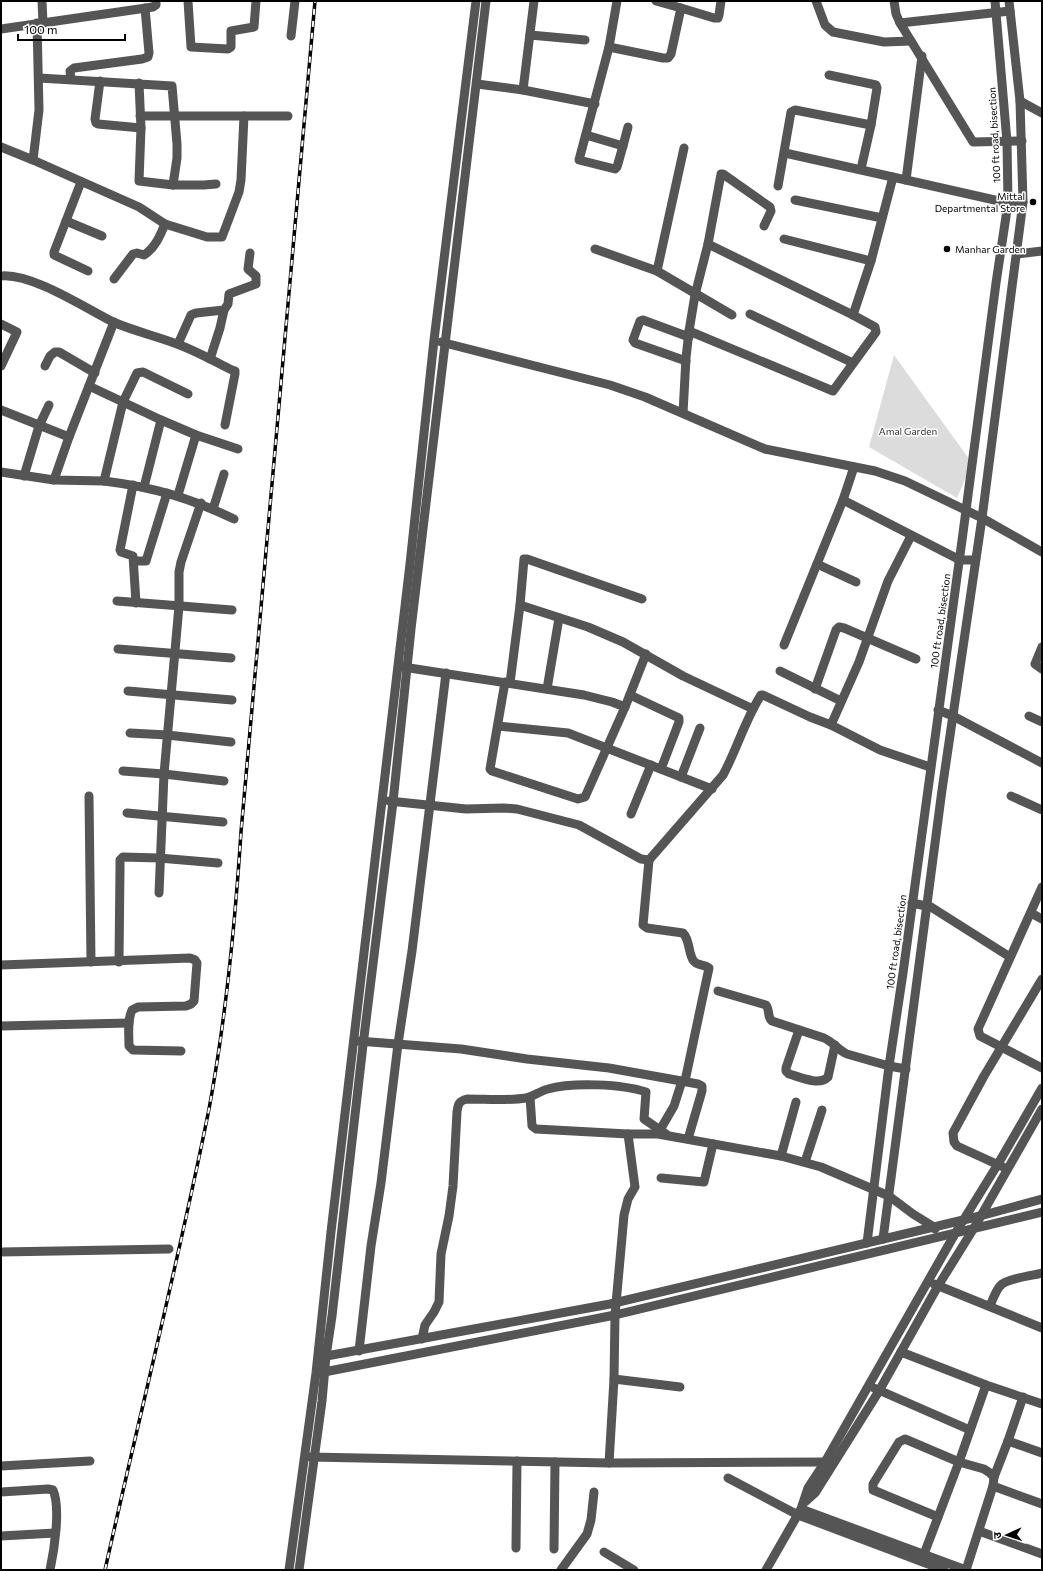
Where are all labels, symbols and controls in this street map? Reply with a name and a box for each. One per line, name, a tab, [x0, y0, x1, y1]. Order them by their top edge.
scale bar	[18, 16, 125, 42]
text: 100 m	[24, 22, 58, 36]
street label: 100 ft road, bisection	[985, 87, 1003, 183]
place label: Mittal Departmental Store	[935, 190, 1025, 214]
marker: Mittal Departmental Store	[1028, 197, 1038, 207]
place label: Manhar Garden	[955, 243, 1025, 255]
marker: Manhar Garden	[942, 244, 952, 254]
park label: Amal Garden	[879, 425, 937, 437]
street label: 100 ft road, bisection	[927, 573, 953, 669]
street label: 100 ft road, bisection	[883, 894, 909, 990]
north arrow	[987, 1515, 1027, 1555]
text: उ	[990, 1531, 1003, 1539]

